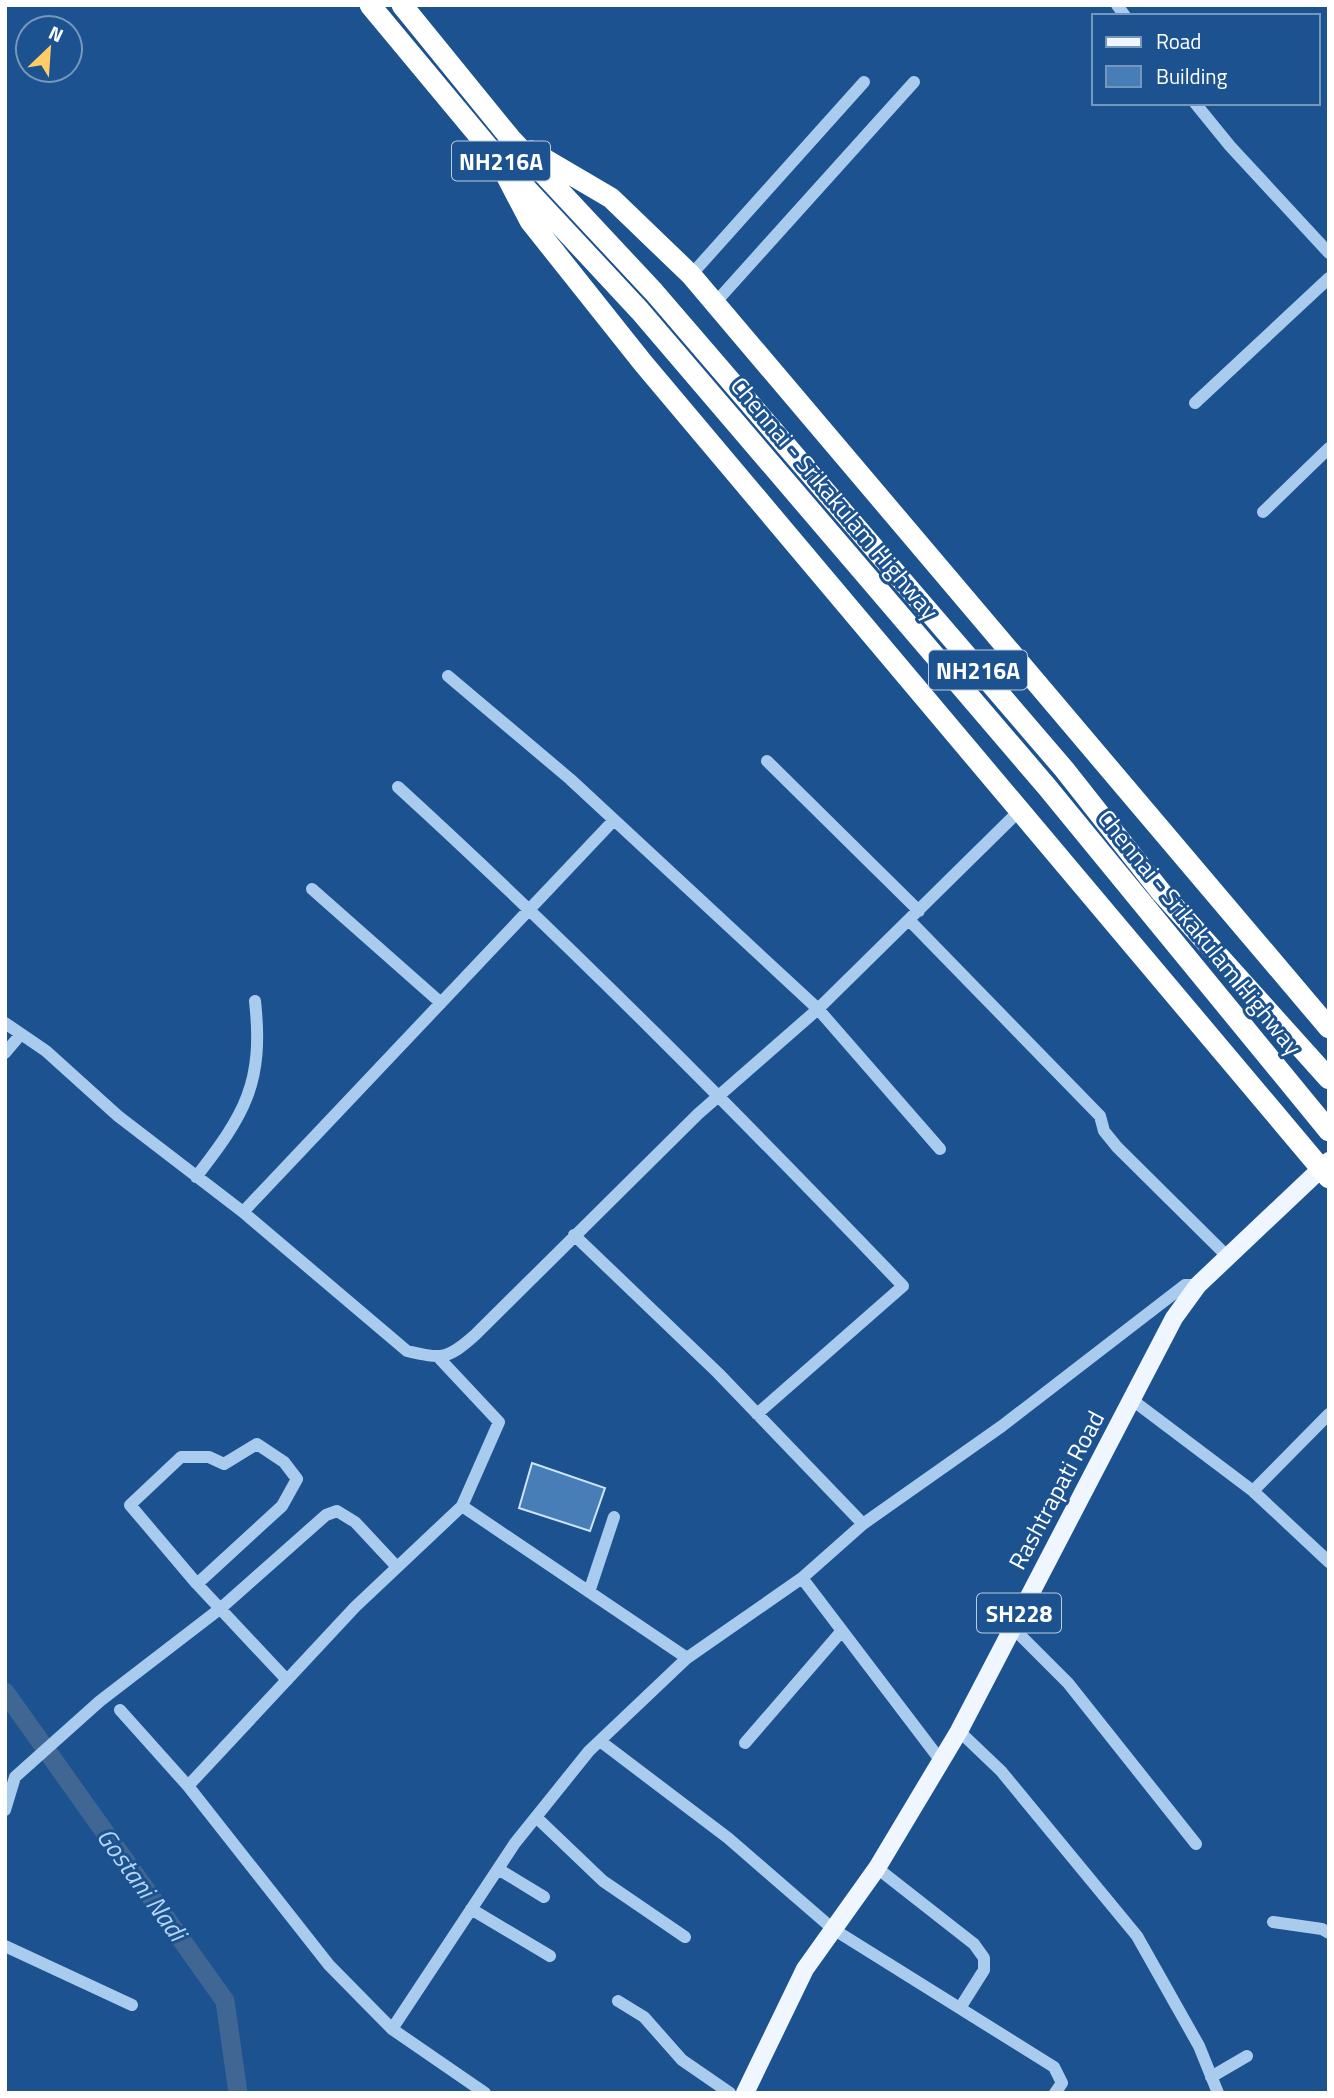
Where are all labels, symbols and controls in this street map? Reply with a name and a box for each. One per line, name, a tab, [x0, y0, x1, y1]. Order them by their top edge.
north arrow	[14, 14, 84, 84]
legend	[1092, 14, 1320, 105]
text: N	[44, 17, 68, 49]
text: Road	[1156, 25, 1201, 57]
text: Building	[1156, 60, 1228, 92]
road number: NH216A	[452, 142, 550, 180]
street label: Chennai - Srikakulam Highway	[722, 369, 948, 628]
road number: NH216A	[929, 650, 1027, 690]
street label: Chennai - Srikakulam Highway	[1089, 801, 1311, 1063]
street label: Rashtrapati Road	[999, 1404, 1113, 1576]
road number: SH228	[977, 1594, 1061, 1632]
water label: Gostani Nadi	[87, 1819, 198, 1951]

